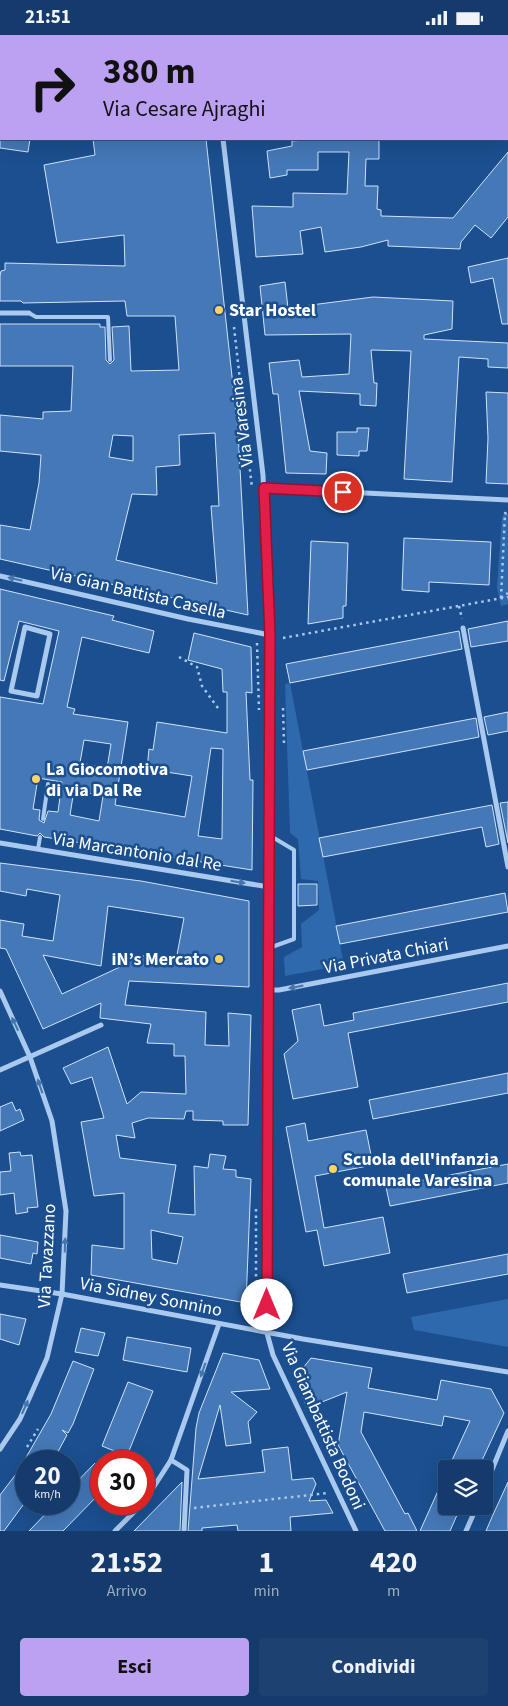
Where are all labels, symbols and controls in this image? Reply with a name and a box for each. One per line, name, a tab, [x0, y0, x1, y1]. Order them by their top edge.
text: 21:51	[25, 4, 71, 31]
text: 380 m	[103, 47, 195, 97]
icon: right	[20, 55, 85, 120]
text: Via Cesare Ajraghi	[103, 93, 266, 125]
place label: Star Hostel	[229, 298, 316, 323]
marker: Star Hostel	[213, 304, 225, 316]
street label: Via Varesina	[224, 376, 260, 468]
pin	[322, 471, 364, 513]
icon: arrive	[329, 478, 357, 506]
street label: Via Gian Battista Casella	[48, 561, 228, 625]
one-way arrow	[8, 575, 23, 583]
place label: La Giocomotiva di via Dal Re	[46, 757, 168, 803]
marker: La Giocomotiva di via Dal Re	[30, 773, 42, 785]
street label: Via Marcantonio dal Re	[51, 826, 223, 878]
one-way arrow	[230, 879, 246, 887]
street label: Via Privata Chiari	[321, 932, 451, 980]
place label: iN’s Mercato	[112, 947, 209, 972]
marker: iN’s Mercato	[213, 953, 225, 965]
one-way arrow	[288, 983, 303, 991]
one-way arrow	[11, 1017, 19, 1031]
one-way arrow	[36, 1078, 44, 1093]
place label: Scuola dell'infanzia comunale Varesina	[343, 1147, 499, 1193]
marker: Scuola dell'infanzia comunale Varesina	[327, 1163, 339, 1175]
street label: Via Tavazzano	[32, 1203, 62, 1309]
one-way arrow	[61, 1237, 69, 1253]
street label: Via Sidney Sonnino	[78, 1271, 224, 1323]
position arrow	[240, 1278, 292, 1330]
street label: Via Giambattista Bodoni	[275, 1338, 371, 1514]
one-way arrow	[199, 1363, 207, 1378]
one-way arrow	[21, 1400, 29, 1414]
speed limit sign: 30	[90, 1450, 155, 1515]
text: 20	[34, 1458, 61, 1494]
map controls	[438, 1460, 493, 1515]
button: layers	[438, 1460, 493, 1515]
text: km/h	[34, 1486, 61, 1503]
text: 21:52	[91, 1541, 163, 1584]
text: 1	[258, 1541, 274, 1584]
text: 420	[370, 1541, 417, 1584]
text: Arrivo	[107, 1580, 147, 1602]
text: min	[253, 1580, 279, 1602]
text: m	[387, 1580, 400, 1602]
button: Esci	[20, 1638, 249, 1696]
button: Condividi	[259, 1638, 488, 1696]

